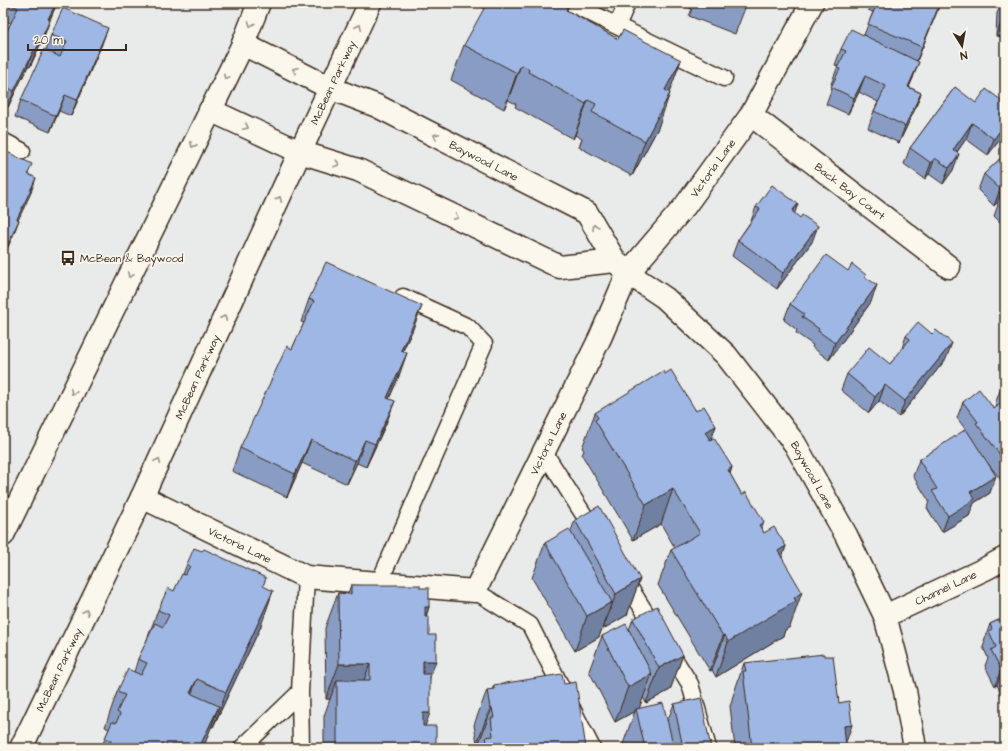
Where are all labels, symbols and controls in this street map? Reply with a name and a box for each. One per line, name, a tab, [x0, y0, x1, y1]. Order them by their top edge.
one-way arrow	[247, 20, 255, 27]
one-way arrow	[354, 24, 362, 31]
scale bar	[28, 26, 126, 52]
north arrow	[942, 26, 982, 66]
text: 20 m	[34, 32, 63, 49]
street label: McBean Parkway	[307, 38, 360, 127]
text: N	[959, 47, 969, 63]
one-way arrow	[292, 67, 300, 75]
one-way arrow	[224, 73, 231, 81]
one-way arrow	[241, 122, 249, 130]
one-way arrow	[433, 133, 440, 141]
street label: Victoria Lane	[687, 136, 739, 200]
street label: Baywood Lane	[447, 137, 521, 185]
one-way arrow	[190, 141, 198, 149]
one-way arrow	[334, 159, 341, 168]
street label: Back Bay Court	[811, 160, 889, 224]
one-way arrow	[274, 196, 282, 203]
one-way arrow	[451, 212, 459, 220]
one-way arrow	[593, 224, 600, 232]
bus stop icon: McBean & Baywood	[59, 249, 77, 267]
place label: McBean & Baywood	[80, 251, 184, 267]
one-way arrow	[127, 270, 135, 278]
one-way arrow	[219, 314, 227, 322]
street label: McBean Parkway	[172, 332, 224, 422]
one-way arrow	[70, 387, 78, 395]
street label: Victoria Lane	[527, 409, 570, 477]
street label: Baywood Lane	[787, 439, 837, 512]
one-way arrow	[154, 458, 162, 465]
street label: Victoria Lane	[206, 523, 274, 567]
street label: Channel Lane	[913, 567, 979, 609]
one-way arrow	[81, 609, 89, 616]
street label: McBean Parkway	[33, 625, 87, 714]

